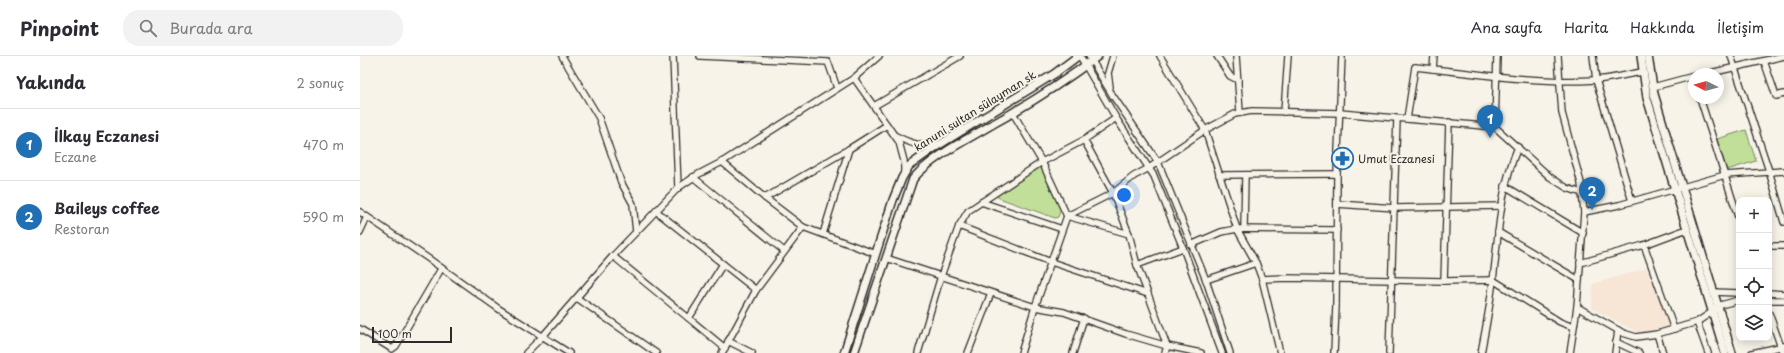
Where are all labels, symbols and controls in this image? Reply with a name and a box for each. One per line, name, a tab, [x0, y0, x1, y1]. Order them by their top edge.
search box	[123, 10, 403, 46]
text: Pinpoint	[20, 14, 99, 42]
text: Burada ara	[169, 16, 252, 39]
icon: search	[137, 17, 159, 39]
text: Ana sayfa	[1471, 17, 1542, 38]
text: Harita	[1564, 17, 1608, 38]
text: Hakkında	[1630, 17, 1695, 38]
text: İletişim	[1717, 17, 1764, 38]
street label: kanuni sultan sülayman sk	[910, 66, 1039, 155]
north arrow	[1688, 68, 1724, 104]
text: Yakında	[16, 69, 86, 95]
text: 2 sonuç	[296, 73, 344, 92]
pin: 1	[1477, 105, 1503, 138]
text: İlkay Eczanesi	[54, 124, 159, 147]
text: 1	[26, 135, 32, 154]
text: 470 m	[303, 135, 344, 154]
pharmacy icon: Umut Eczanesi	[1330, 146, 1356, 172]
text: Eczane	[54, 147, 97, 166]
place label: Umut Eczanesi	[1358, 150, 1435, 167]
pin: 2	[1579, 177, 1605, 210]
your location	[1114, 185, 1134, 205]
text: Baileys coffee	[54, 196, 160, 219]
map controls	[1736, 197, 1772, 341]
button: +	[1736, 197, 1772, 233]
text: 2	[24, 207, 34, 226]
text: 590 m	[302, 207, 344, 226]
text: Restoran	[54, 219, 109, 238]
button: −	[1736, 233, 1772, 269]
button: locate	[1736, 269, 1772, 305]
button: layers	[1736, 305, 1772, 341]
scale bar	[372, 325, 452, 344]
text: 100 m	[378, 325, 412, 342]

